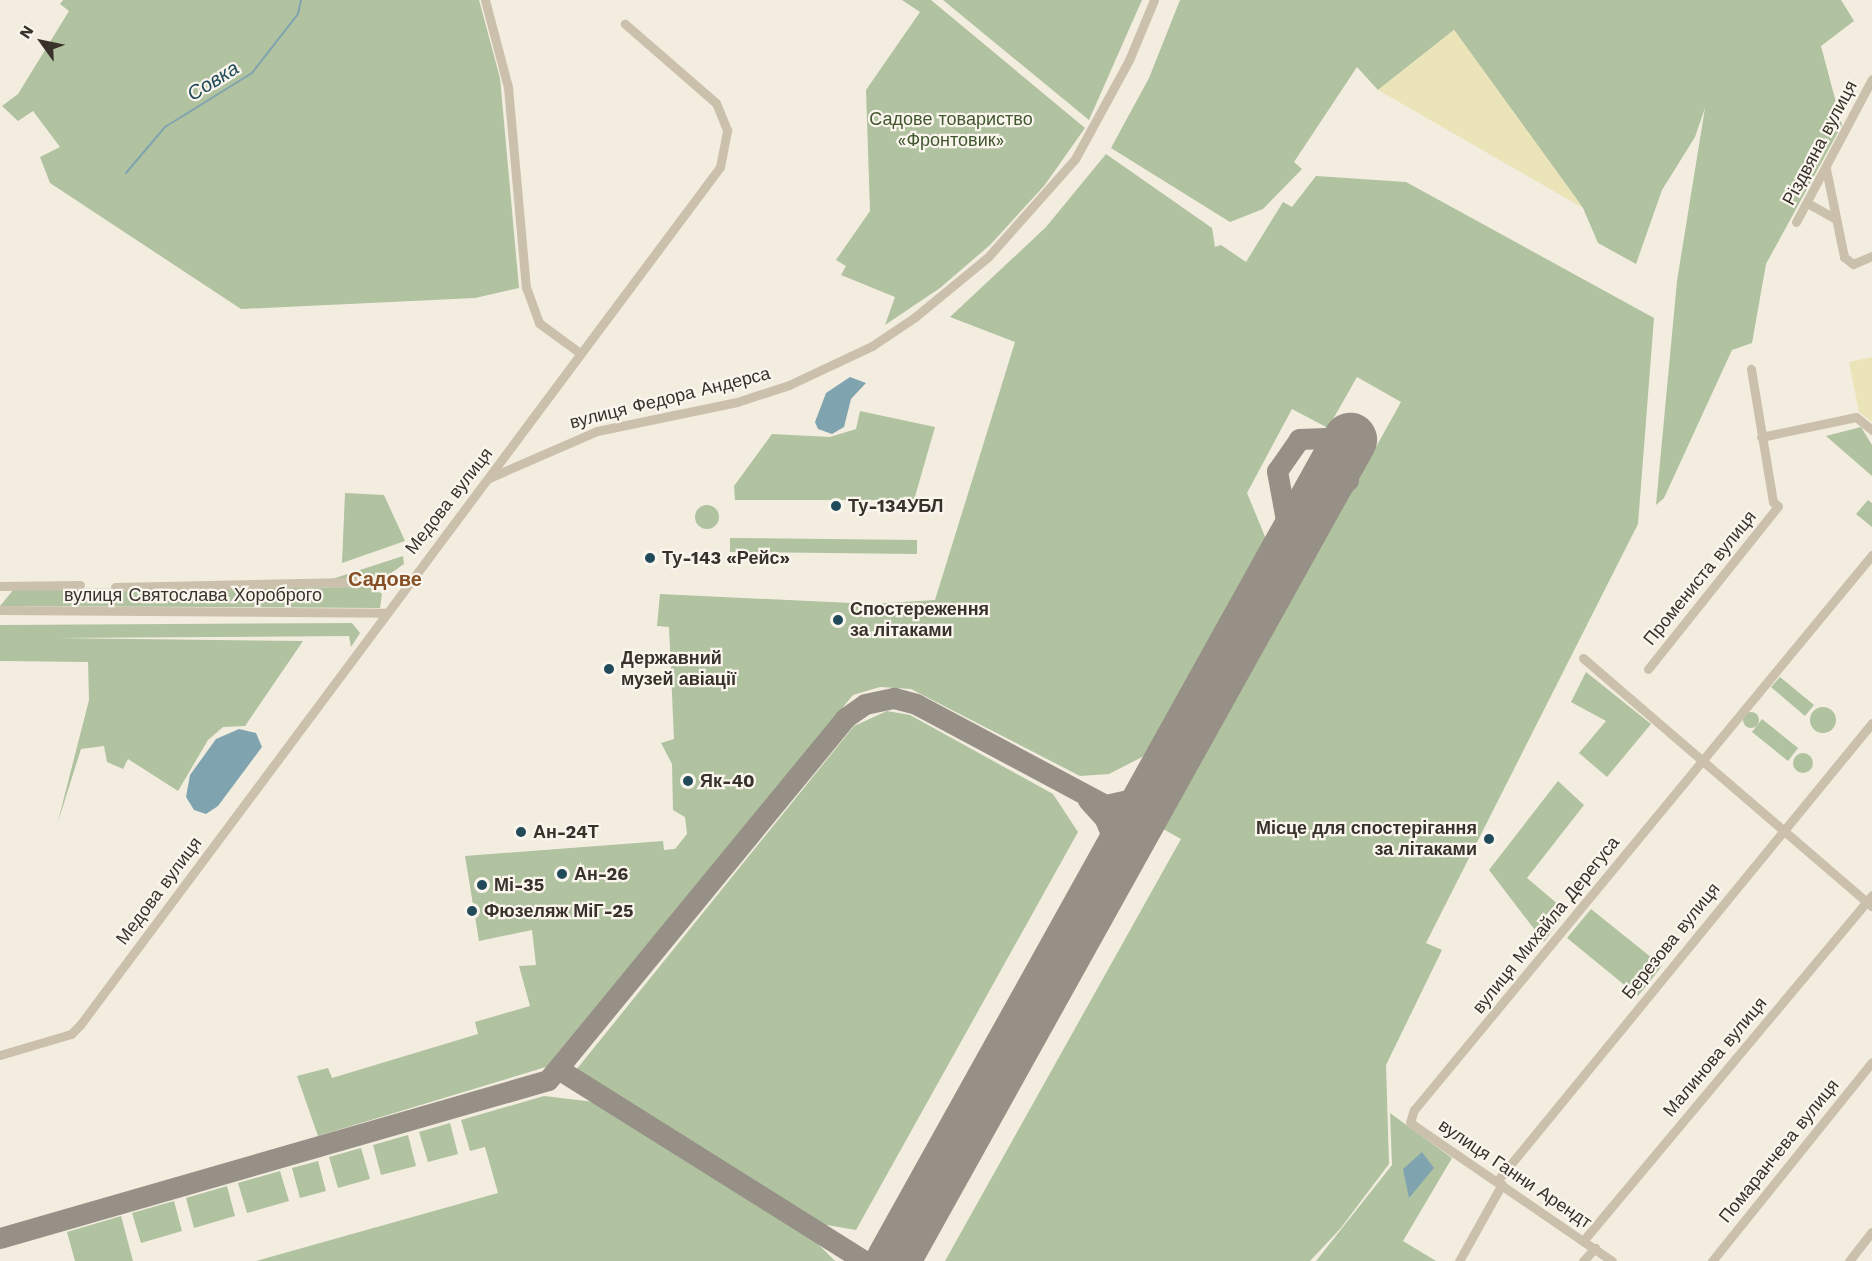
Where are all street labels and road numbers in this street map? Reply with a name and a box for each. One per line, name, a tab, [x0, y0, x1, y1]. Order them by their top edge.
street label: Різдвяна вулиця	[1778, 77, 1862, 209]
street label: вулиця Федора Андерса	[567, 363, 773, 433]
street label: Медова вулиця	[401, 443, 497, 559]
street label: Промениста вулиця	[1639, 506, 1761, 650]
street label: вулиця Святослава Хороброго	[64, 584, 322, 606]
street label: вулиця Михайла Дерегуса	[1468, 832, 1624, 1018]
street label: Медова вулиця	[111, 833, 207, 949]
street label: Березова вулиця	[1617, 878, 1725, 1004]
street label: Малинова вулиця	[1659, 993, 1771, 1121]
street label: Помаранчева вулиця	[1714, 1075, 1844, 1227]
street label: вулиця Ганни Арендт	[1434, 1115, 1596, 1233]

